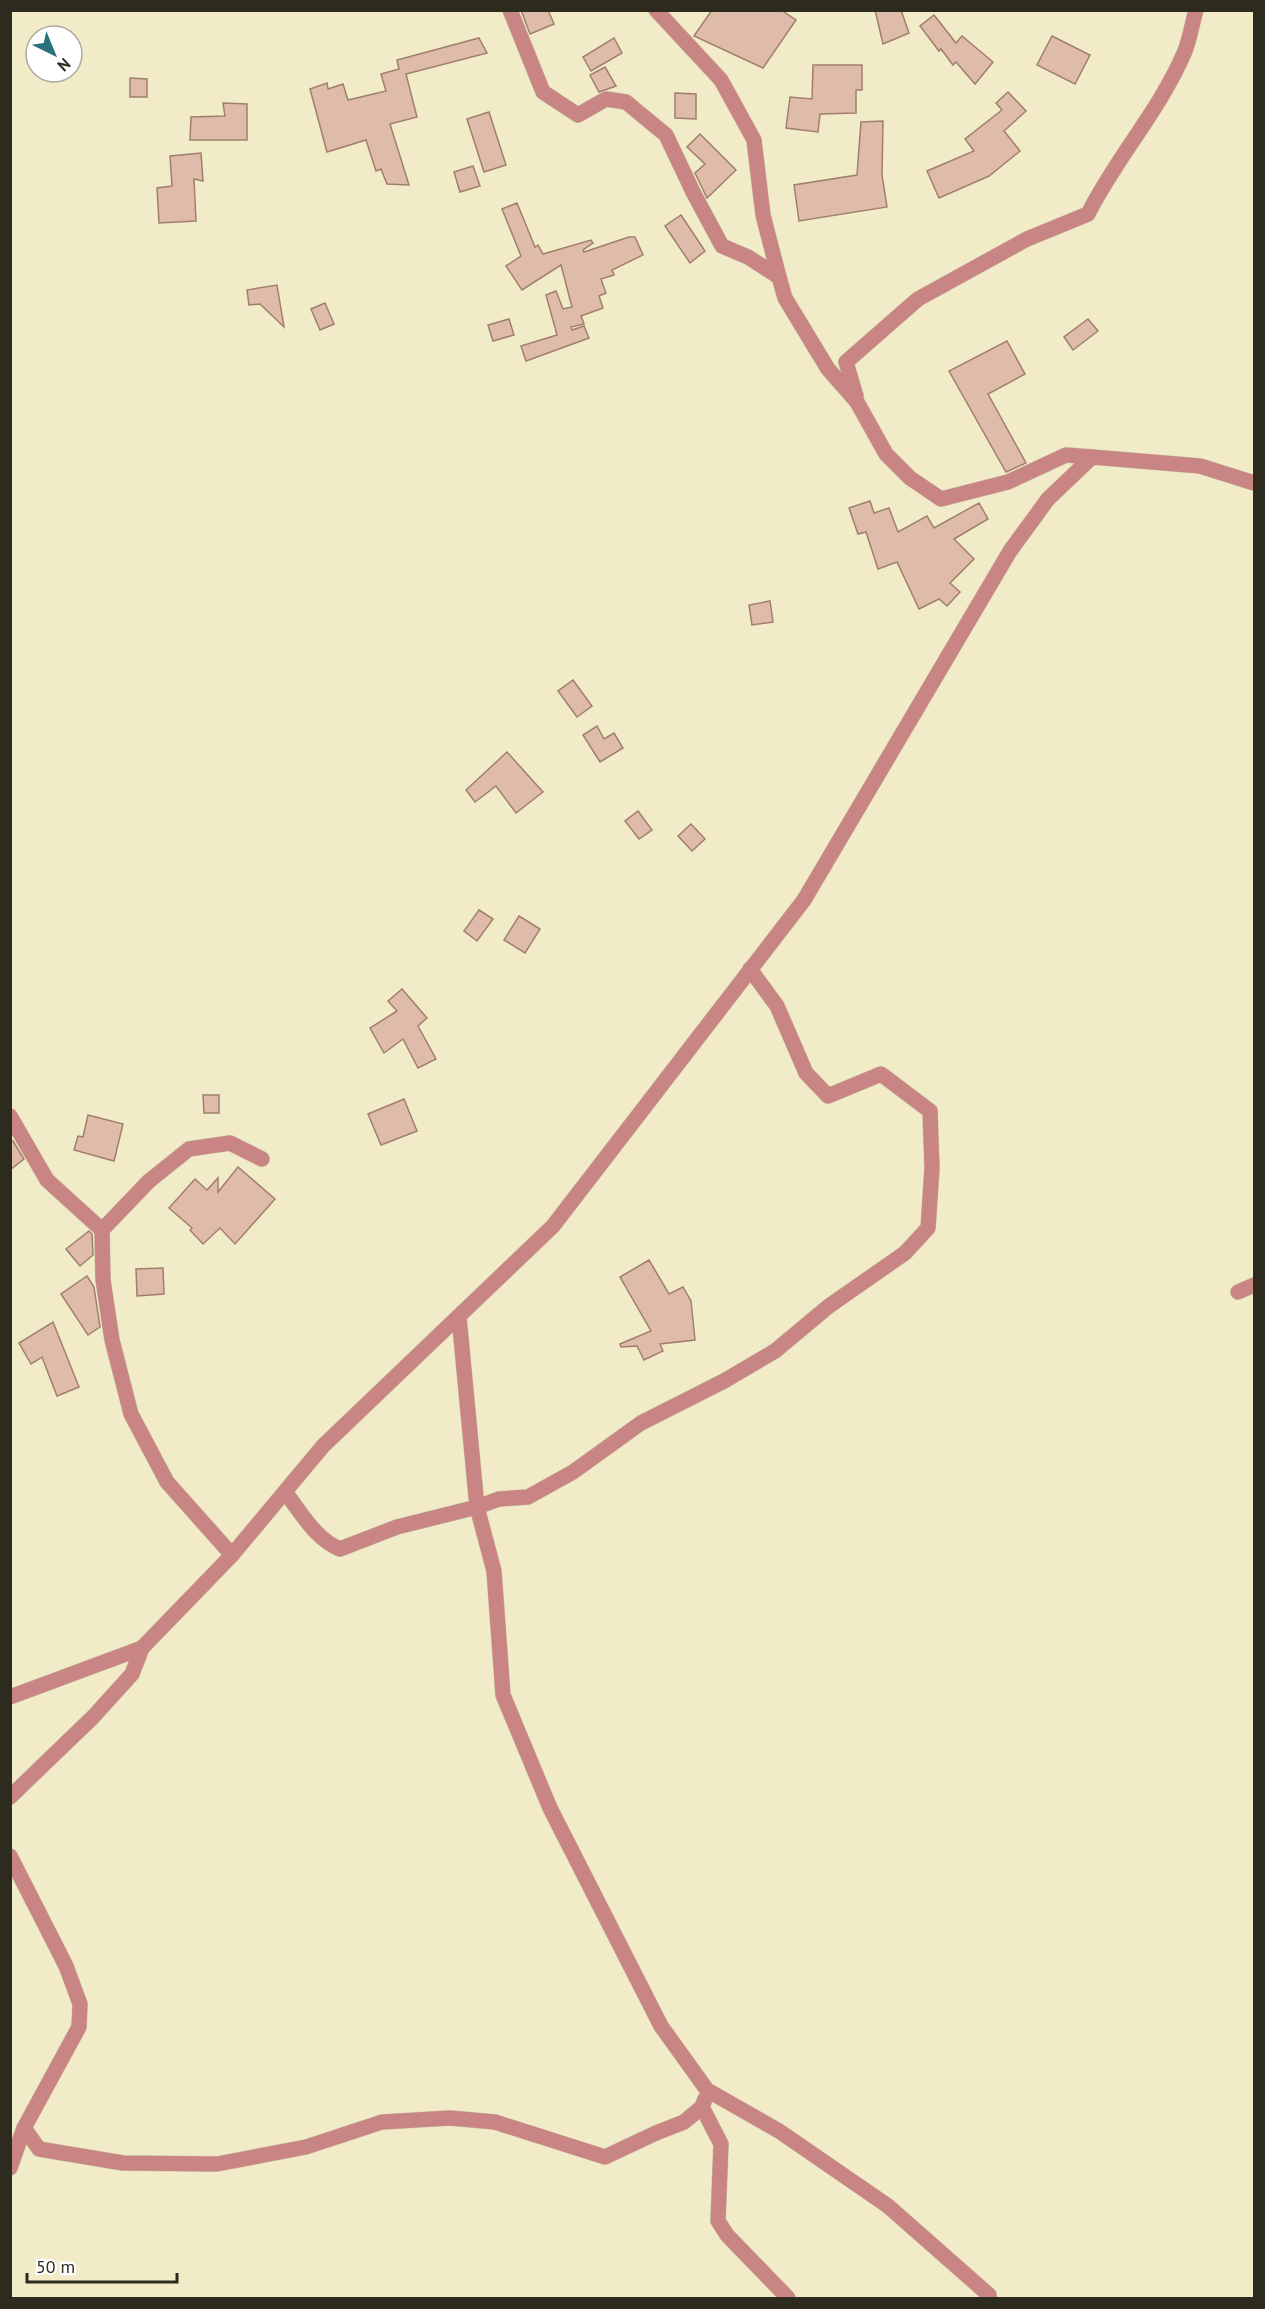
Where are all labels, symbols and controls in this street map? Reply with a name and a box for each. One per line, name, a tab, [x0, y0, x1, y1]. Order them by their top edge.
north arrow	[24, 24, 84, 84]
text: N	[54, 54, 75, 76]
scale bar	[27, 2246, 177, 2284]
text: 50 m	[36, 2255, 75, 2278]

